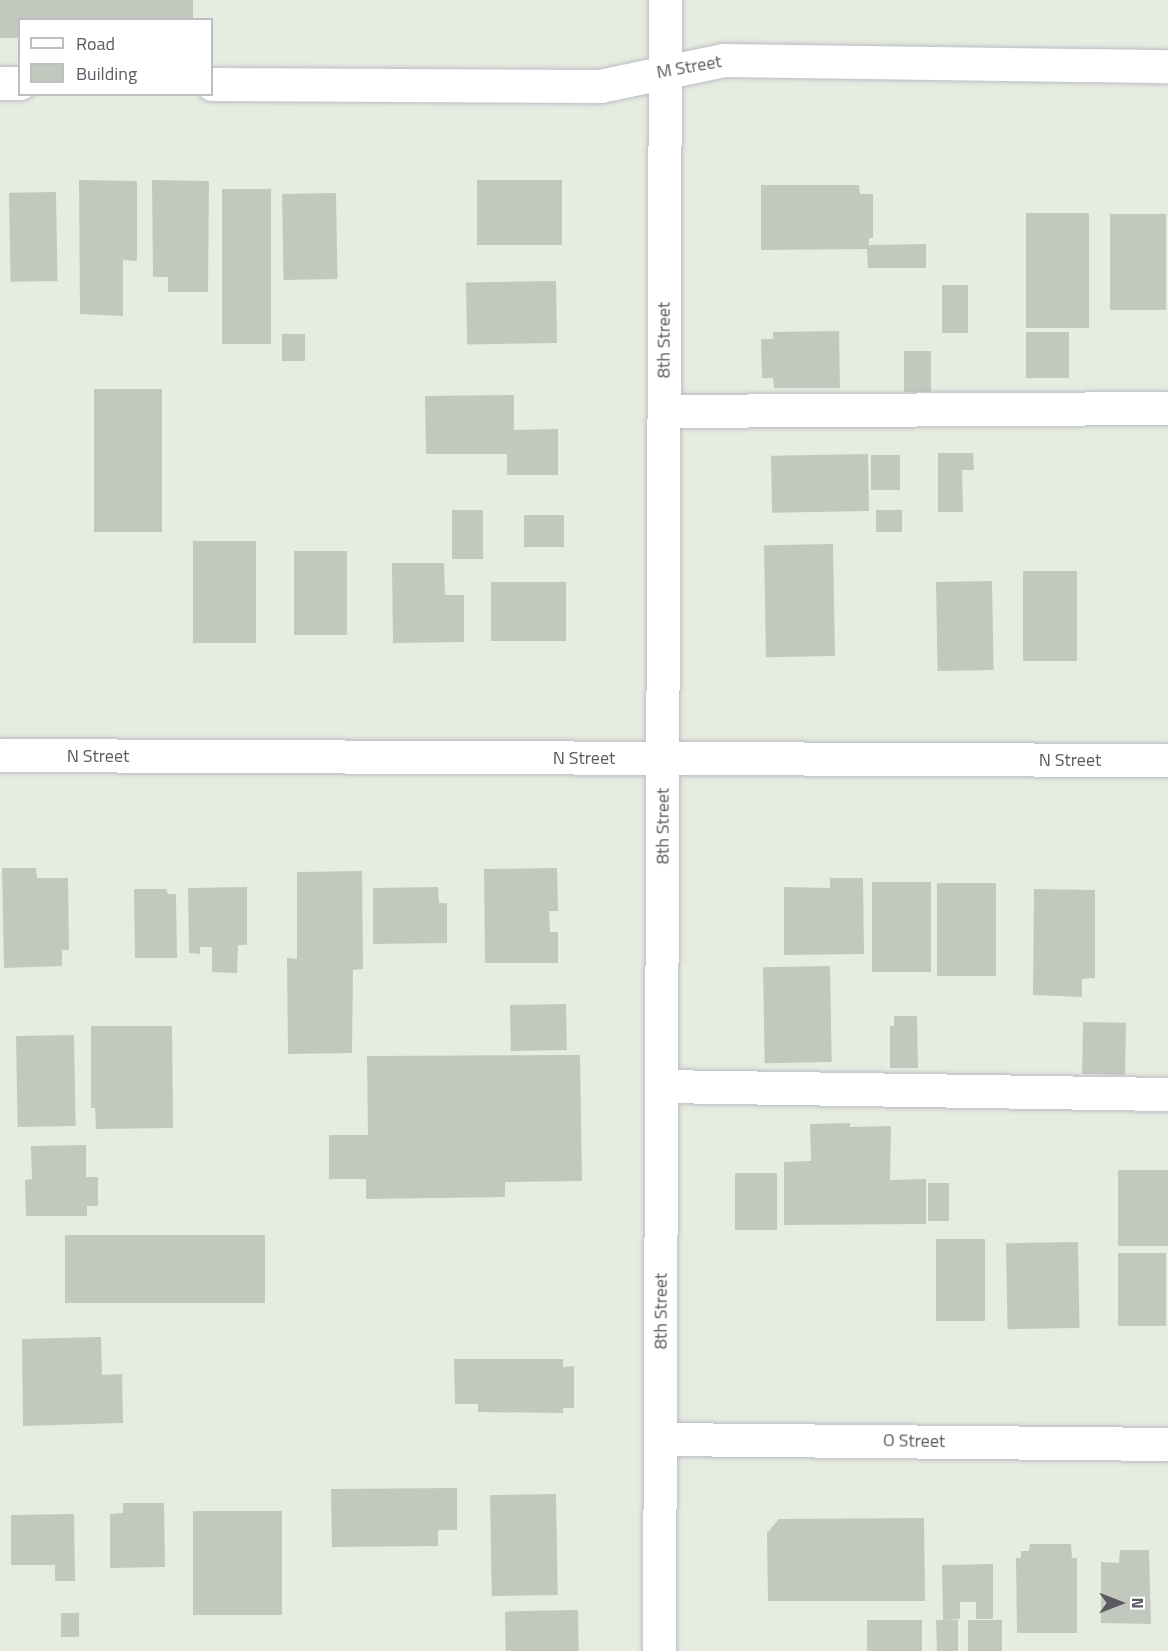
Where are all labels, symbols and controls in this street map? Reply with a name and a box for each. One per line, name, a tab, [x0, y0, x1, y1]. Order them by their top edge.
legend	[18, 18, 213, 96]
text: Road	[76, 30, 115, 57]
street label: M Street	[655, 51, 723, 83]
text: Building	[76, 60, 137, 87]
street label: 8th Street	[653, 302, 675, 378]
street label: N Street	[67, 745, 129, 767]
street label: N Street	[553, 747, 615, 769]
street label: N Street	[1039, 749, 1101, 771]
street label: 8th Street	[652, 788, 674, 864]
street label: 8th Street	[650, 1273, 672, 1349]
street label: O Street	[883, 1430, 945, 1452]
north arrow	[1090, 1573, 1150, 1633]
text: N	[1126, 1597, 1150, 1609]

